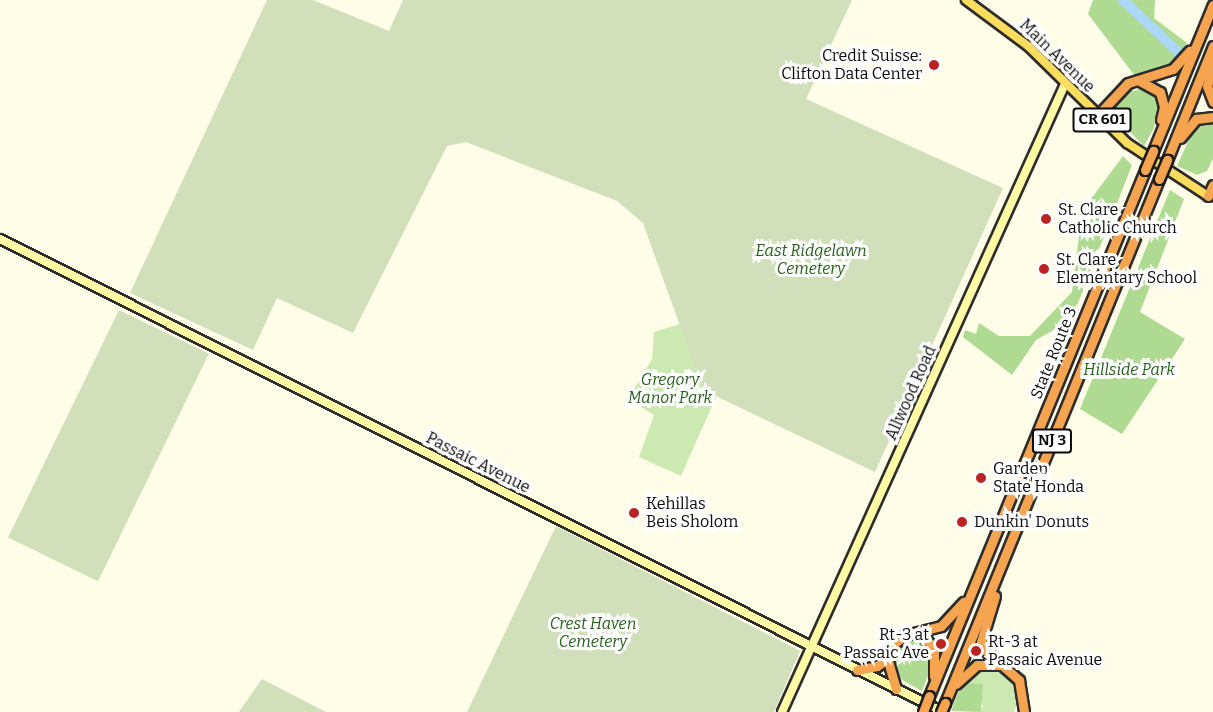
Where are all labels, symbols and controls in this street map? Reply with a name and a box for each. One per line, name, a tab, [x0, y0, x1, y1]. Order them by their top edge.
street label: Main Avenue	[1015, 15, 1099, 97]
place label: Credit Suisse: Clifton Data Center	[781, 46, 922, 84]
marker: Credit Suisse: Clifton Data Center	[927, 58, 941, 72]
road number: CR 601	[1072, 108, 1132, 132]
place label: St. Clare Catholic Church	[1058, 200, 1177, 238]
marker: St. Clare Catholic Church	[1039, 212, 1053, 226]
park label: East Ridgelawn Cemetery	[755, 241, 867, 279]
place label: St. Clare Elementary School	[1056, 250, 1197, 288]
marker: St. Clare Elementary School	[1037, 262, 1051, 276]
street label: State Route 3	[1027, 304, 1081, 402]
street label: Allwood Road	[882, 343, 940, 443]
park label: Hillside Park	[1083, 360, 1175, 380]
park label: Gregory Manor Park	[628, 370, 712, 408]
street label: Passaic Avenue	[423, 428, 533, 498]
road number: NJ 3	[1031, 429, 1073, 453]
place label: Garden State Honda	[993, 459, 1084, 497]
marker: Garden State Honda	[974, 471, 988, 485]
place label: Kehillas Beis Sholom	[646, 494, 738, 532]
marker: Kehillas Beis Sholom	[627, 506, 641, 520]
place label: Dunkin' Donuts	[974, 512, 1089, 532]
marker: Dunkin' Donuts	[955, 515, 969, 529]
park label: Crest Haven Cemetery	[550, 614, 636, 652]
place label: Rt-3 at Passaic Ave	[843, 625, 929, 663]
place label: Rt-3 at Passaic Avenue	[988, 632, 1102, 670]
marker: Rt-3 at Passaic Ave	[934, 637, 948, 651]
marker: Rt-3 at Passaic Avenue	[969, 644, 983, 658]

